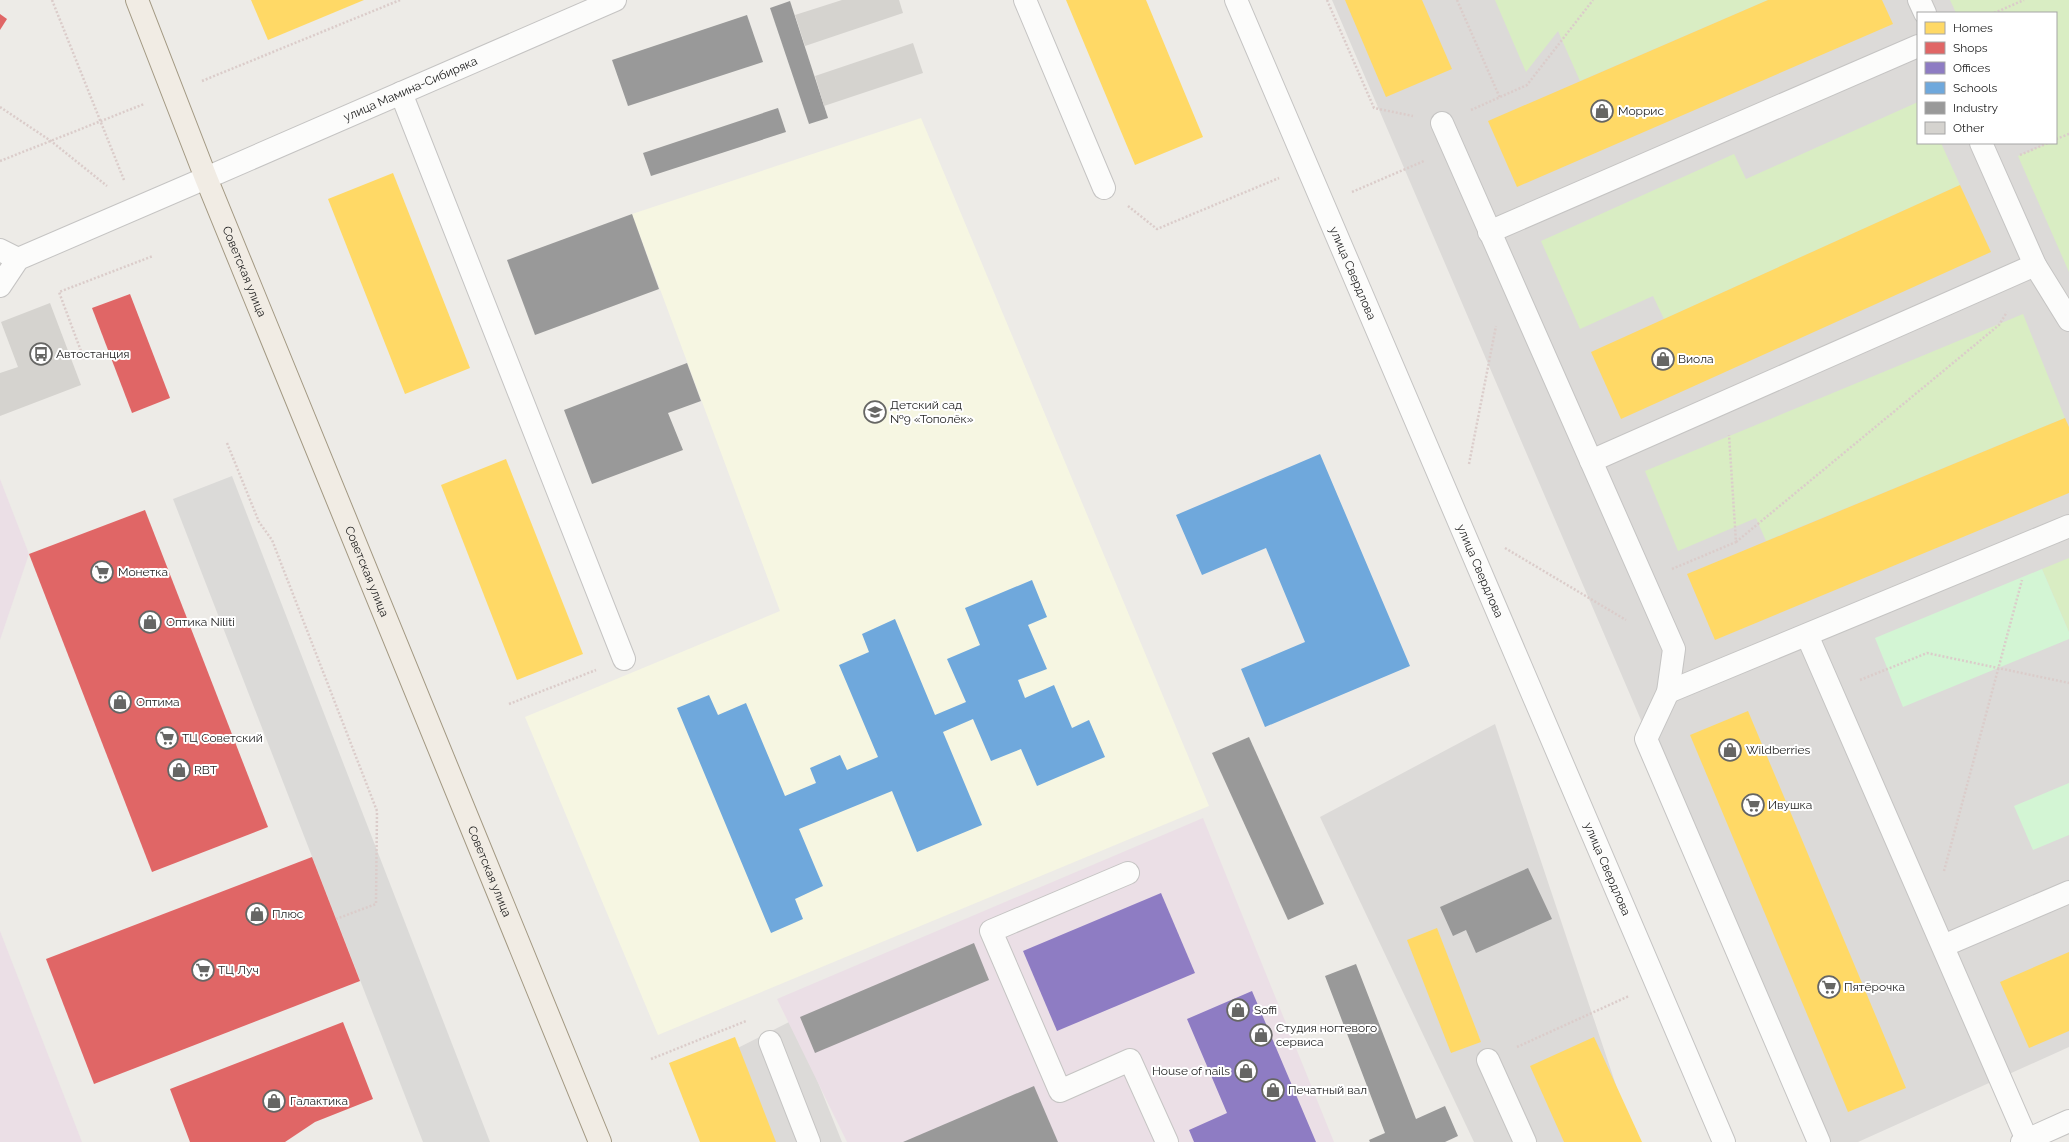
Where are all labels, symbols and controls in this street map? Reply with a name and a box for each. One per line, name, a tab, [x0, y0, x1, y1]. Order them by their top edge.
legend	[1917, 12, 2057, 144]
text: Homes	[1953, 21, 1993, 35]
text: Shops	[1953, 41, 1988, 55]
street label: улица Мамина-Сибиряка	[341, 54, 479, 124]
text: Offices	[1953, 61, 1990, 75]
text: Schools	[1953, 81, 1997, 95]
shop icon: Моррис	[1589, 98, 1615, 124]
text: Industry	[1953, 101, 1999, 115]
place label: Моррис	[1618, 104, 1664, 118]
text: Other	[1953, 121, 1985, 135]
street label: Советская улица	[219, 224, 269, 319]
street label: улица Свердлова	[1327, 224, 1379, 322]
bus stop icon: Автостанция	[28, 341, 54, 367]
shop icon: Виола	[1650, 346, 1676, 372]
place label: Автостанция	[56, 347, 130, 361]
place label: Виола	[1678, 352, 1714, 366]
place label: Детский сад №9 «Тополёк»	[890, 398, 974, 426]
school or university icon: Детский сад №9 «Тополёк»	[862, 399, 888, 425]
street label: улица Свердлова	[1454, 522, 1506, 620]
street label: Советская улица	[342, 524, 392, 619]
supermarket icon: Монетка	[89, 559, 115, 585]
place label: Монетка	[118, 565, 168, 579]
shop icon: Оптика Niliti	[137, 609, 163, 635]
place label: Оптика Niliti	[166, 615, 235, 629]
shop icon: Оптима	[107, 689, 133, 715]
place label: Оптима	[136, 695, 180, 709]
supermarket icon: ТЦ Советский	[154, 725, 180, 751]
place label: ТЦ Советский	[182, 731, 263, 745]
shop icon: Wildberries	[1717, 737, 1743, 763]
place label: Wildberries	[1746, 743, 1810, 757]
shop icon: RBT	[166, 757, 192, 783]
place label: RBT	[194, 763, 218, 777]
supermarket icon: Ивушка	[1740, 792, 1766, 818]
place label: Ивушка	[1768, 798, 1812, 812]
street label: улица Свердлова	[1581, 820, 1633, 918]
street label: Советская улица	[465, 824, 514, 919]
shop icon: Плюс	[244, 901, 270, 927]
place label: Плюс	[272, 907, 304, 921]
supermarket icon: ТЦ Луч	[190, 957, 216, 983]
place label: ТЦ Луч	[218, 963, 259, 977]
supermarket icon: Пятёрочка	[1816, 974, 1842, 1000]
place label: Пятёрочка	[1844, 980, 1905, 994]
shop icon: Soffi	[1225, 997, 1251, 1023]
place label: Soffi	[1254, 1003, 1277, 1017]
place label: Студия ногтевого сервиса	[1276, 1021, 1377, 1049]
shop icon: Студия ногтевого сервиса	[1248, 1022, 1274, 1048]
shop icon: House of nails	[1233, 1058, 1259, 1084]
place label: House of nails	[1152, 1064, 1230, 1078]
shop icon: Печатный вал	[1260, 1077, 1286, 1103]
place label: Печатный вал	[1288, 1083, 1367, 1097]
shop icon: Галактика	[261, 1088, 287, 1114]
place label: Галактика	[290, 1094, 348, 1108]

